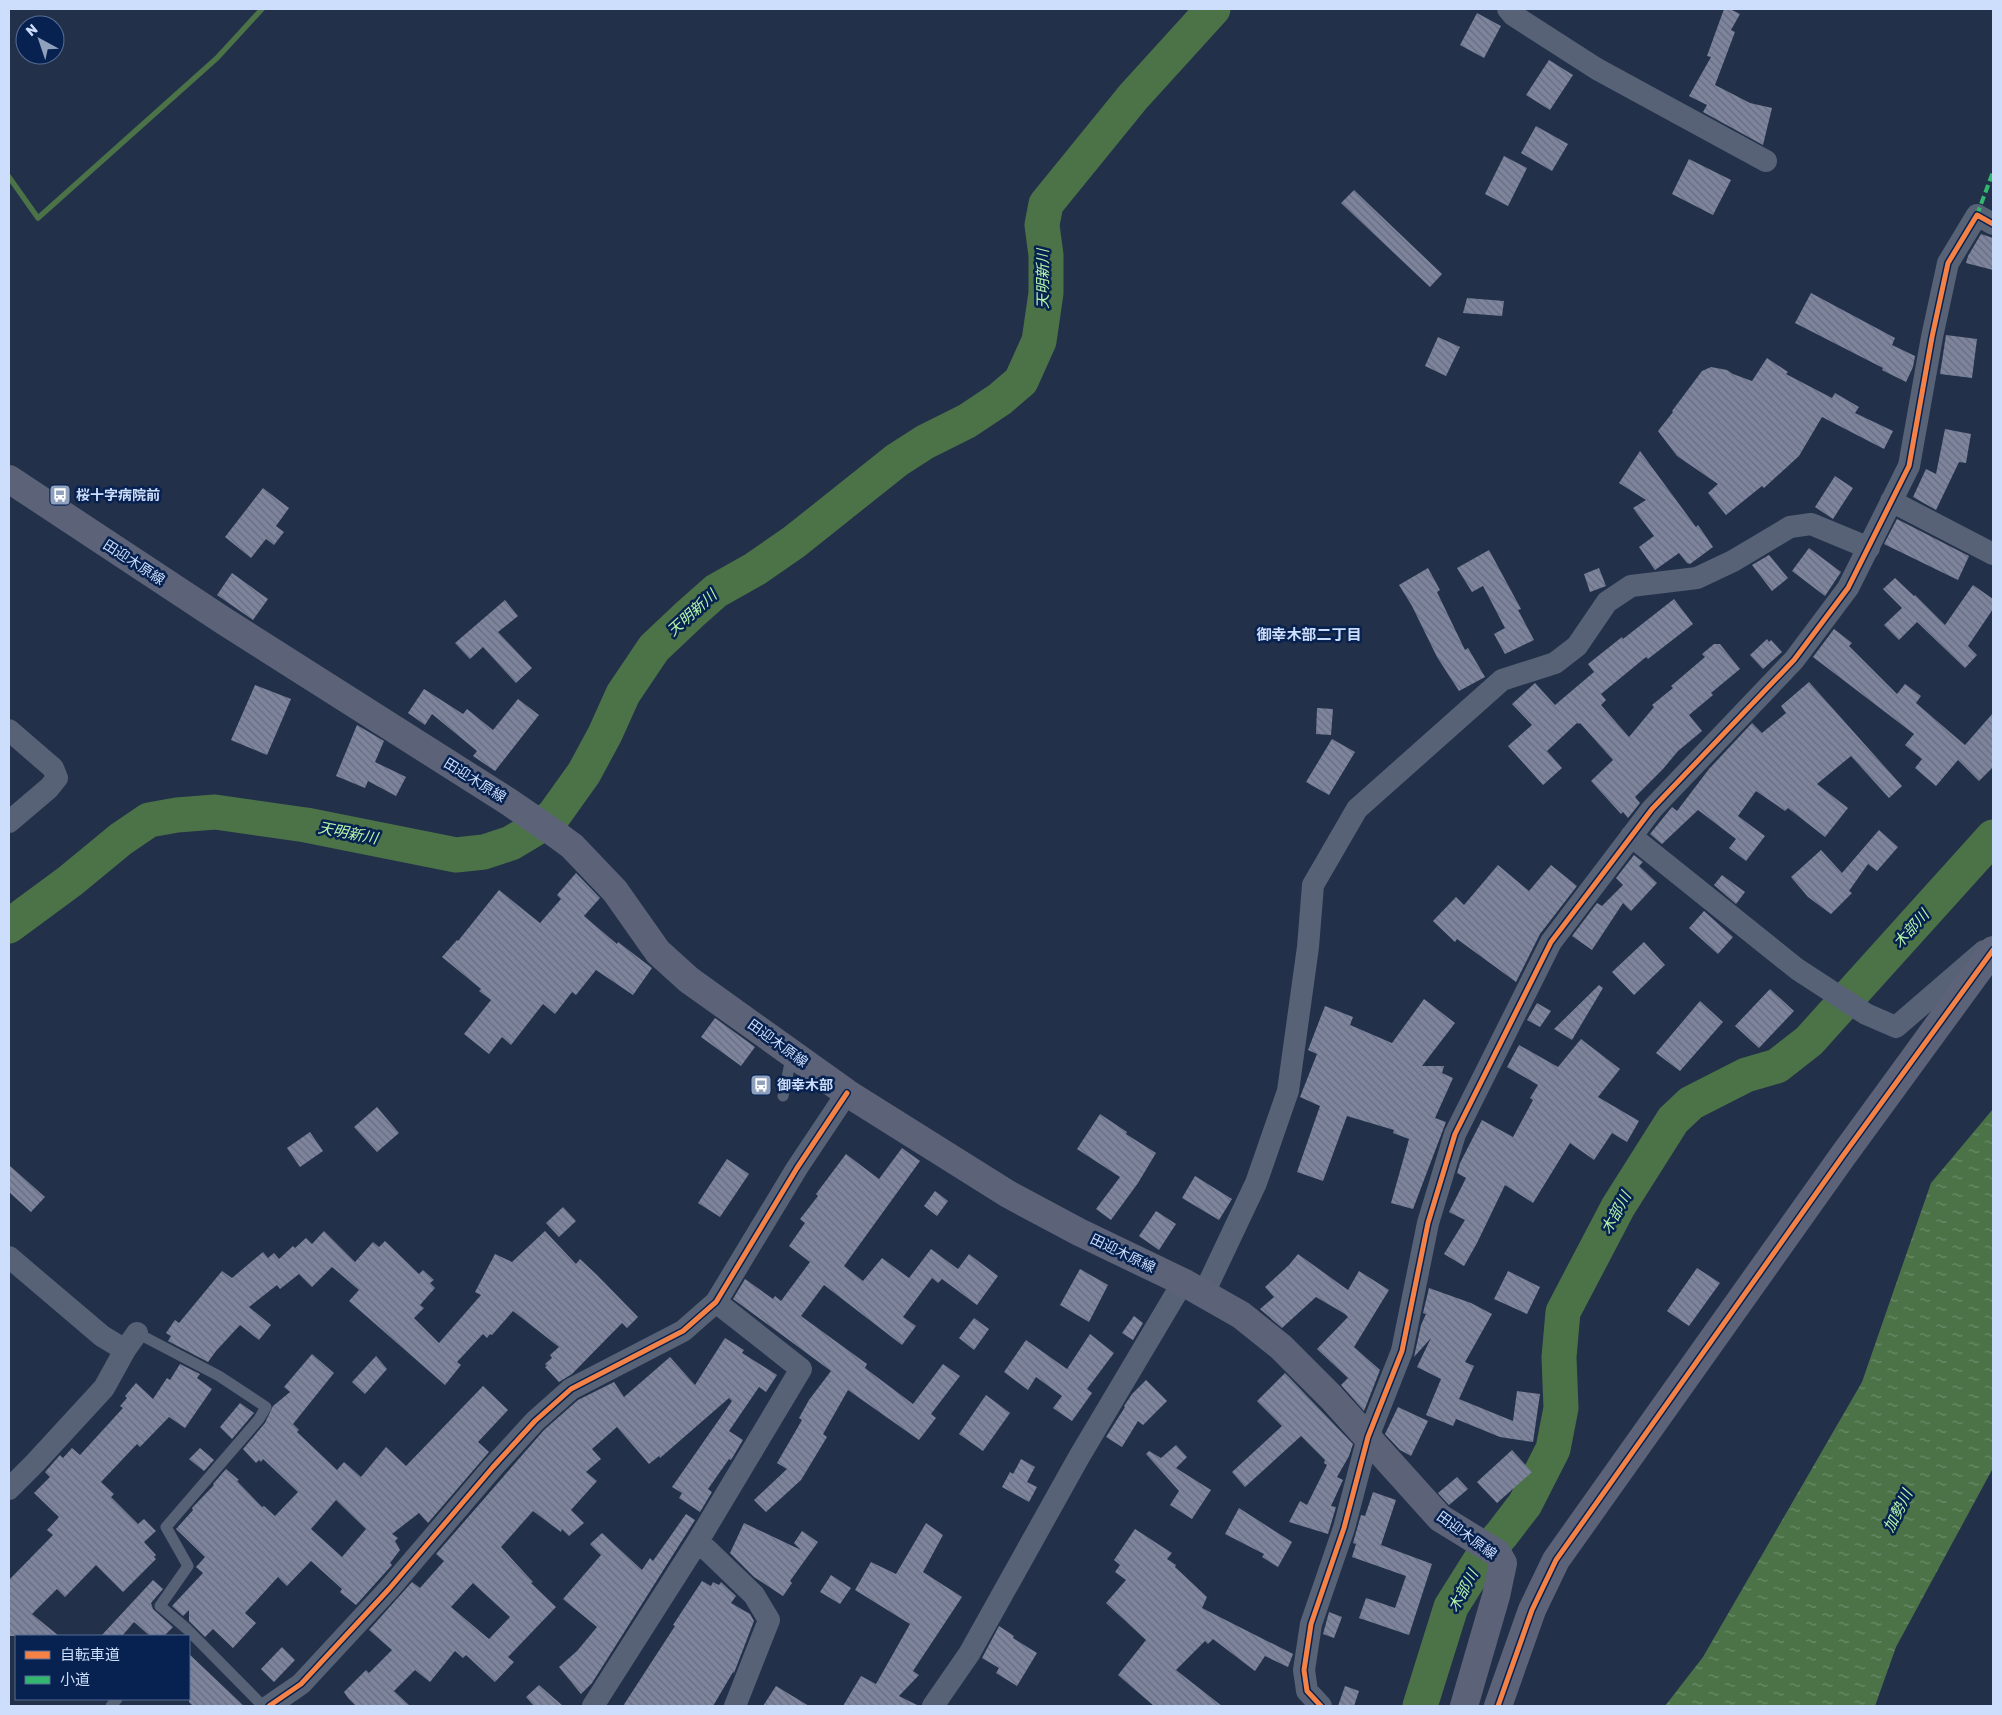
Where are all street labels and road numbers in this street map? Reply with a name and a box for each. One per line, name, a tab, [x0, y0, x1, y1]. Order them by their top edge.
street label: 田迎木原線	[100, 536, 168, 589]
street label: 田迎木原線	[441, 755, 509, 806]
street label: 田迎木原線	[744, 1016, 811, 1071]
street label: 田迎木原線	[1088, 1230, 1158, 1276]
street label: 田迎木原線	[1433, 1508, 1500, 1563]

